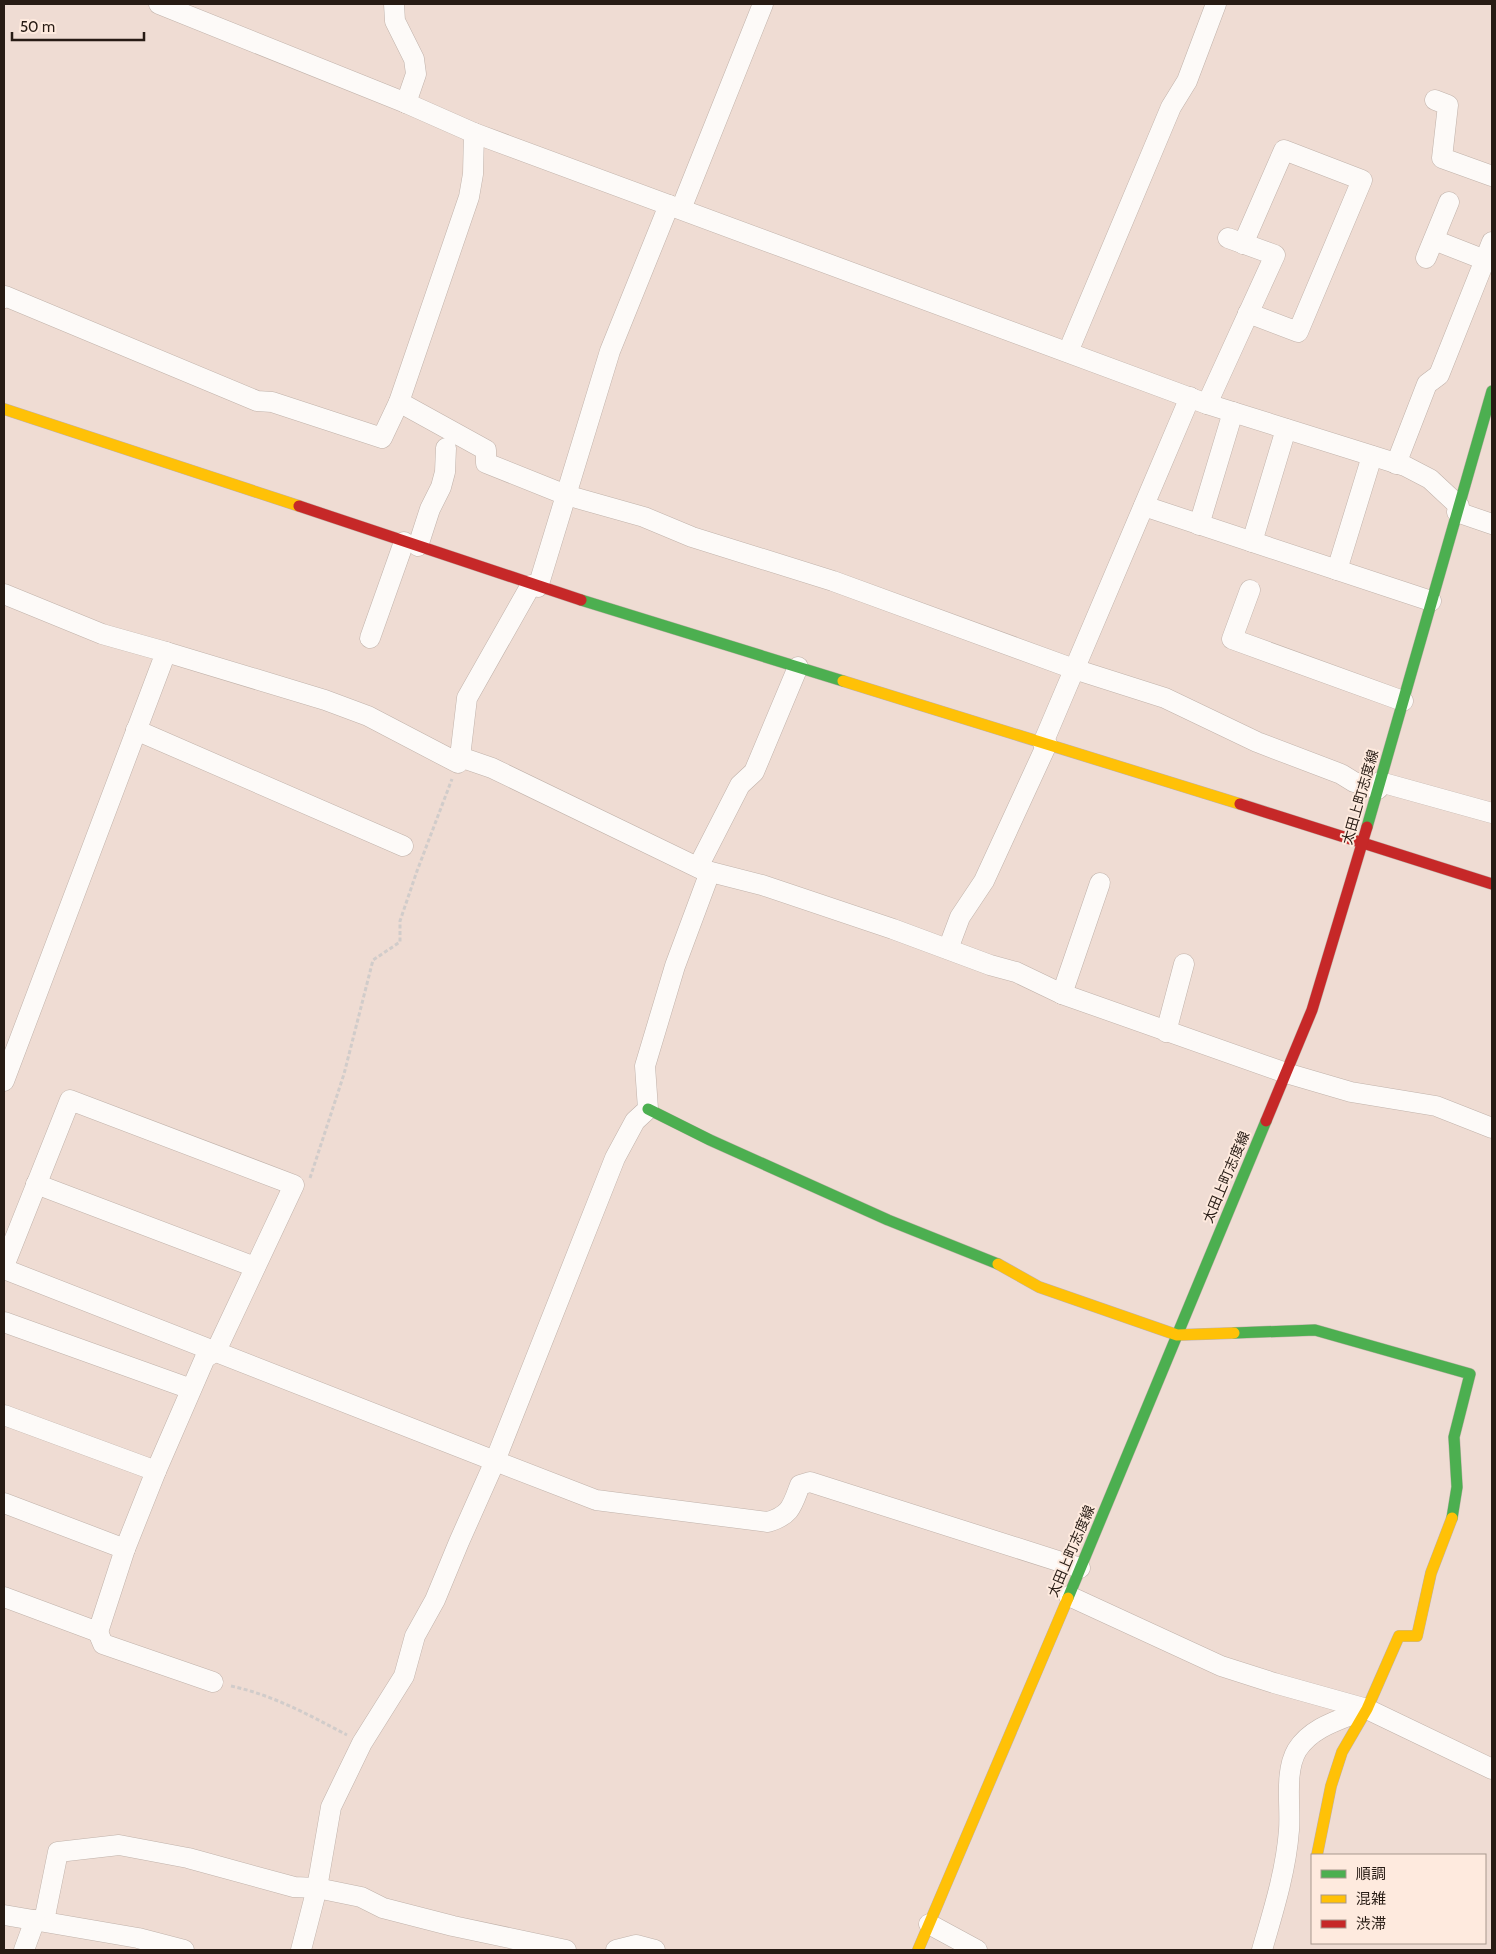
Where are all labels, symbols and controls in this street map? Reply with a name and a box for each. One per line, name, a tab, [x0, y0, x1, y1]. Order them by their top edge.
scale bar	[12, 10, 145, 42]
text: 50 m	[20, 18, 55, 36]
street label: 太田上町志度線	[1338, 747, 1382, 847]
street label: 太田上町志度線	[1199, 1128, 1253, 1226]
street label: 太田上町志度線	[1044, 1502, 1098, 1600]
legend	[1311, 1854, 1486, 1944]
text: 順調	[1356, 1865, 1386, 1883]
text: 混雑	[1356, 1890, 1386, 1908]
text: 渋滞	[1356, 1915, 1386, 1933]

